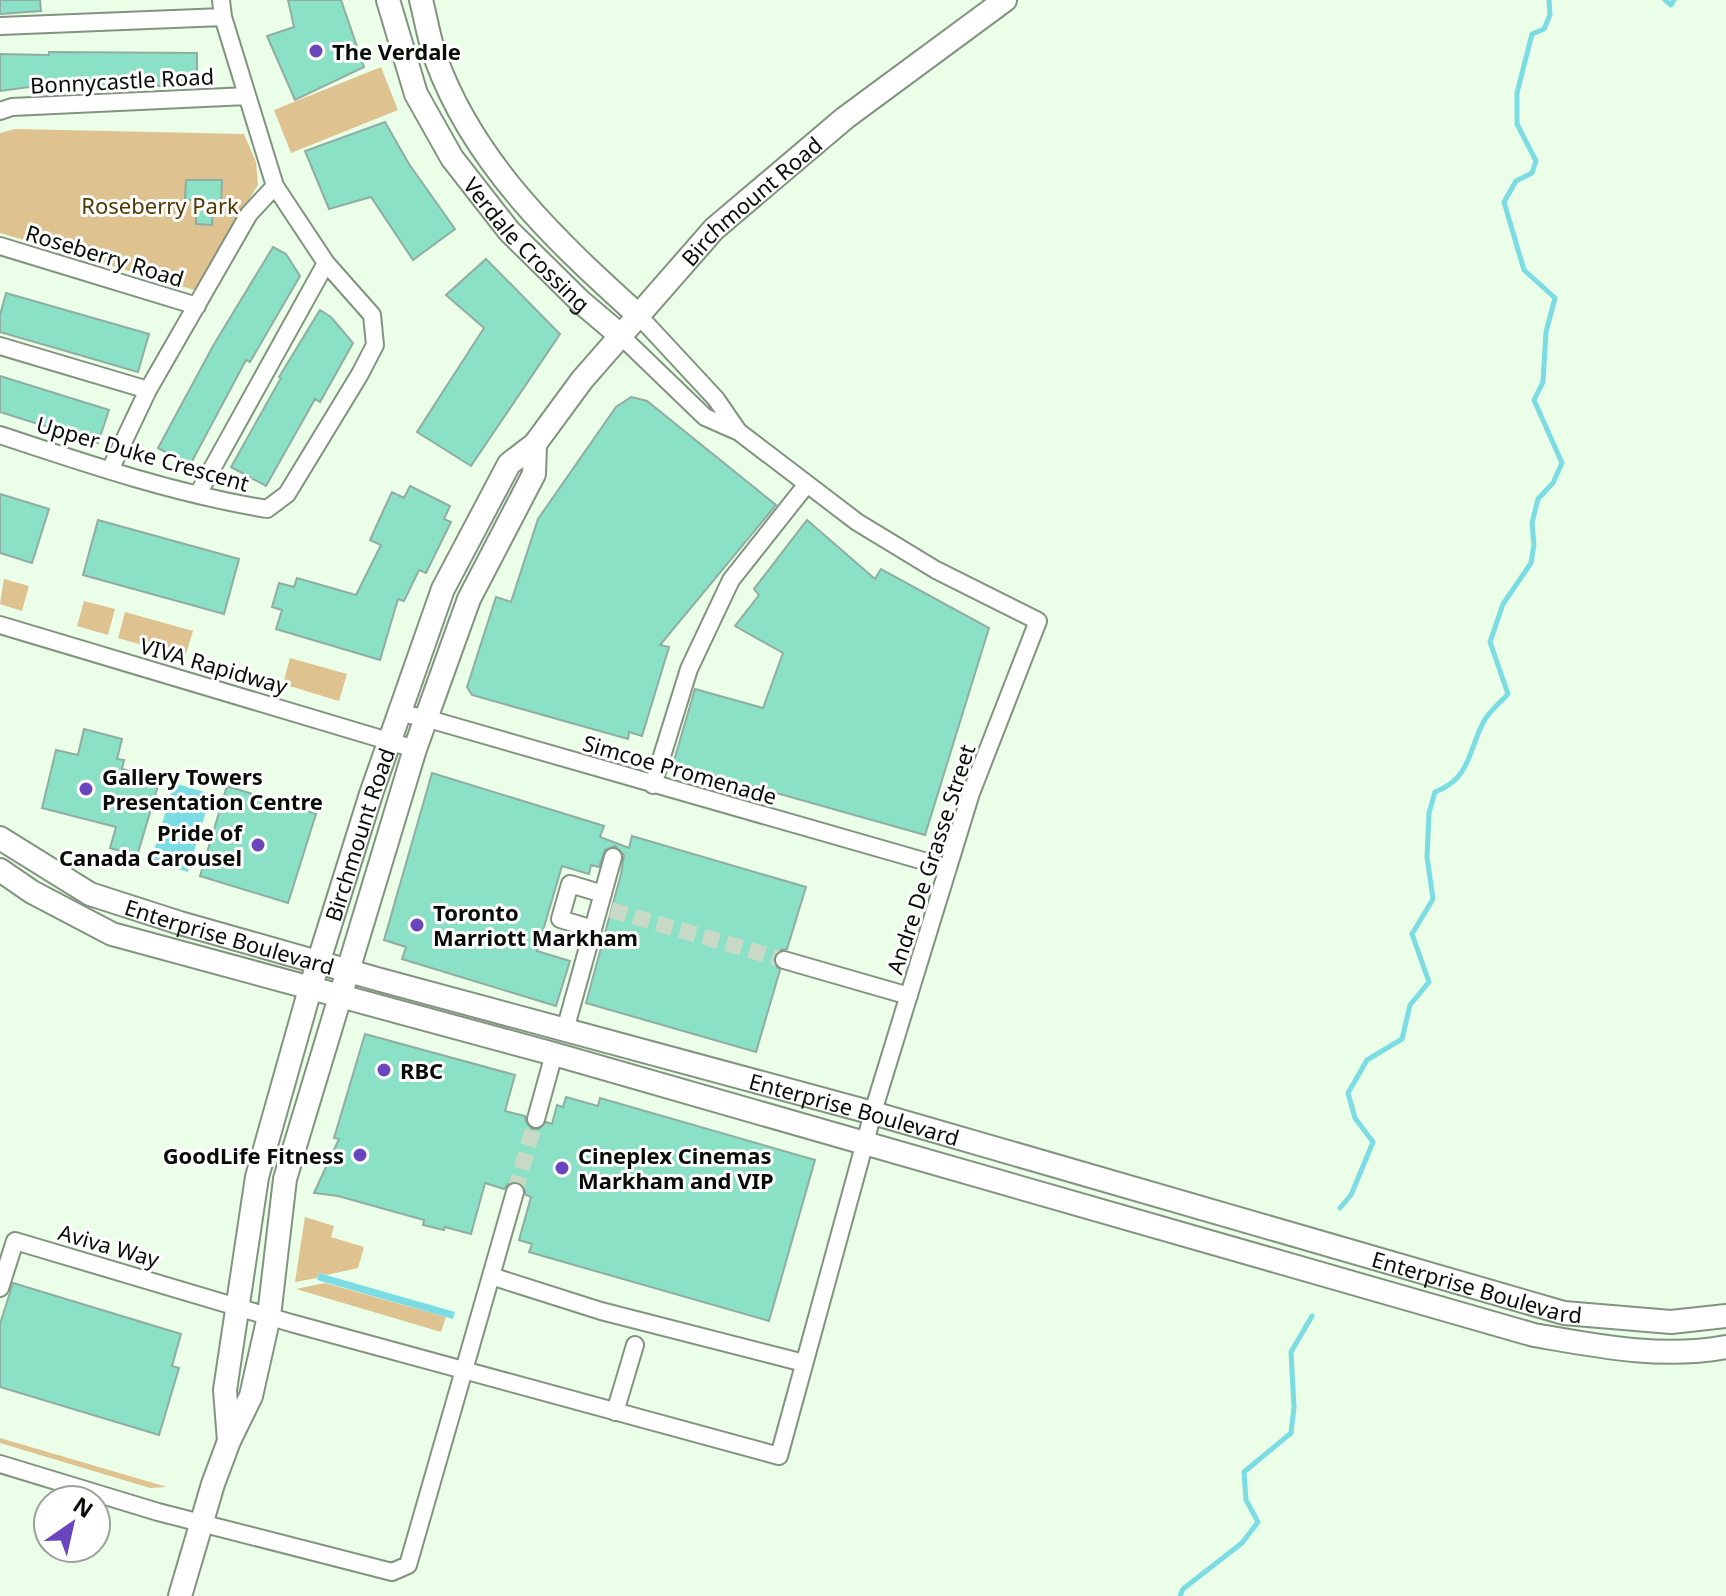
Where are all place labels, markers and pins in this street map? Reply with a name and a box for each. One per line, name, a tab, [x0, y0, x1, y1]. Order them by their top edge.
place label: The Verdale	[332, 36, 461, 66]
marker: The Verdale	[307, 42, 325, 60]
place label: Gallery Towers Presentation Centre	[102, 761, 323, 816]
marker: Gallery Towers Presentation Centre	[77, 780, 95, 798]
place label: Pride of Canada Carousel	[59, 817, 243, 872]
marker: Pride of Canada Carousel	[249, 836, 267, 854]
place label: Toronto Marriott Markham	[433, 897, 638, 952]
marker: Toronto Marriott Markham	[408, 916, 426, 934]
place label: RBC	[400, 1055, 443, 1085]
marker: RBC	[375, 1061, 393, 1079]
place label: GoodLife Fitness	[163, 1140, 344, 1170]
place label: Cineplex Cinemas Markham and VIP	[578, 1140, 774, 1195]
marker: GoodLife Fitness	[351, 1146, 369, 1164]
marker: Cineplex Cinemas Markham and VIP	[553, 1159, 571, 1177]

